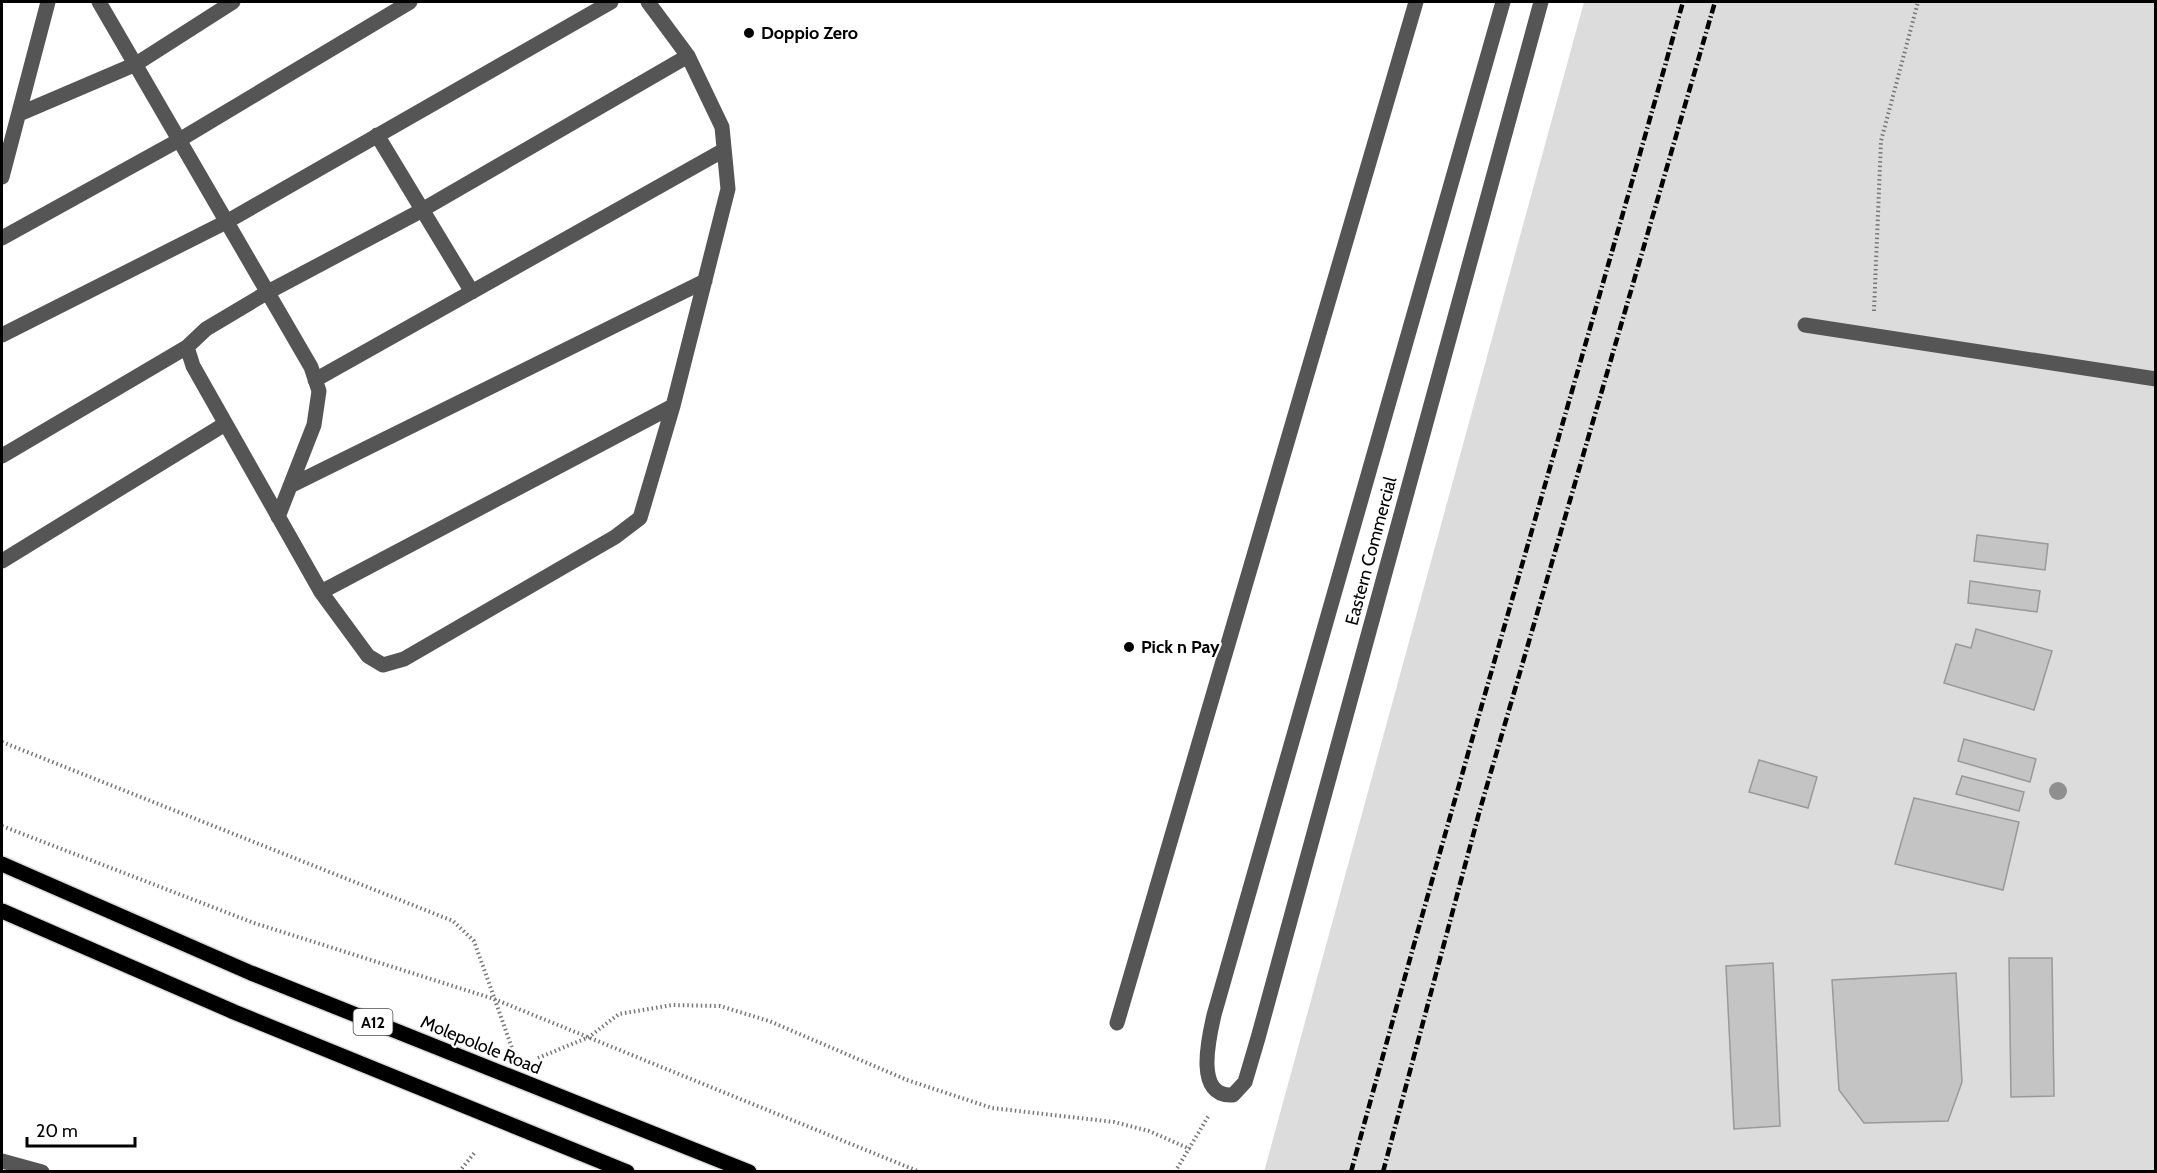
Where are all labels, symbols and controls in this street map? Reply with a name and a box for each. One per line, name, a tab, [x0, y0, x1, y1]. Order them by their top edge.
place label: Doppio Zero	[761, 22, 858, 44]
marker: Doppio Zero	[742, 26, 756, 40]
street label: Eastern Commercial	[1341, 474, 1402, 628]
place label: Pick n Pay	[1141, 636, 1220, 658]
marker: Pick n Pay	[1122, 640, 1136, 654]
road number: A12	[354, 1009, 392, 1035]
street label: Molepolole Road	[417, 1011, 545, 1079]
scale bar	[27, 1110, 135, 1148]
text: 20 m	[36, 1120, 78, 1142]

